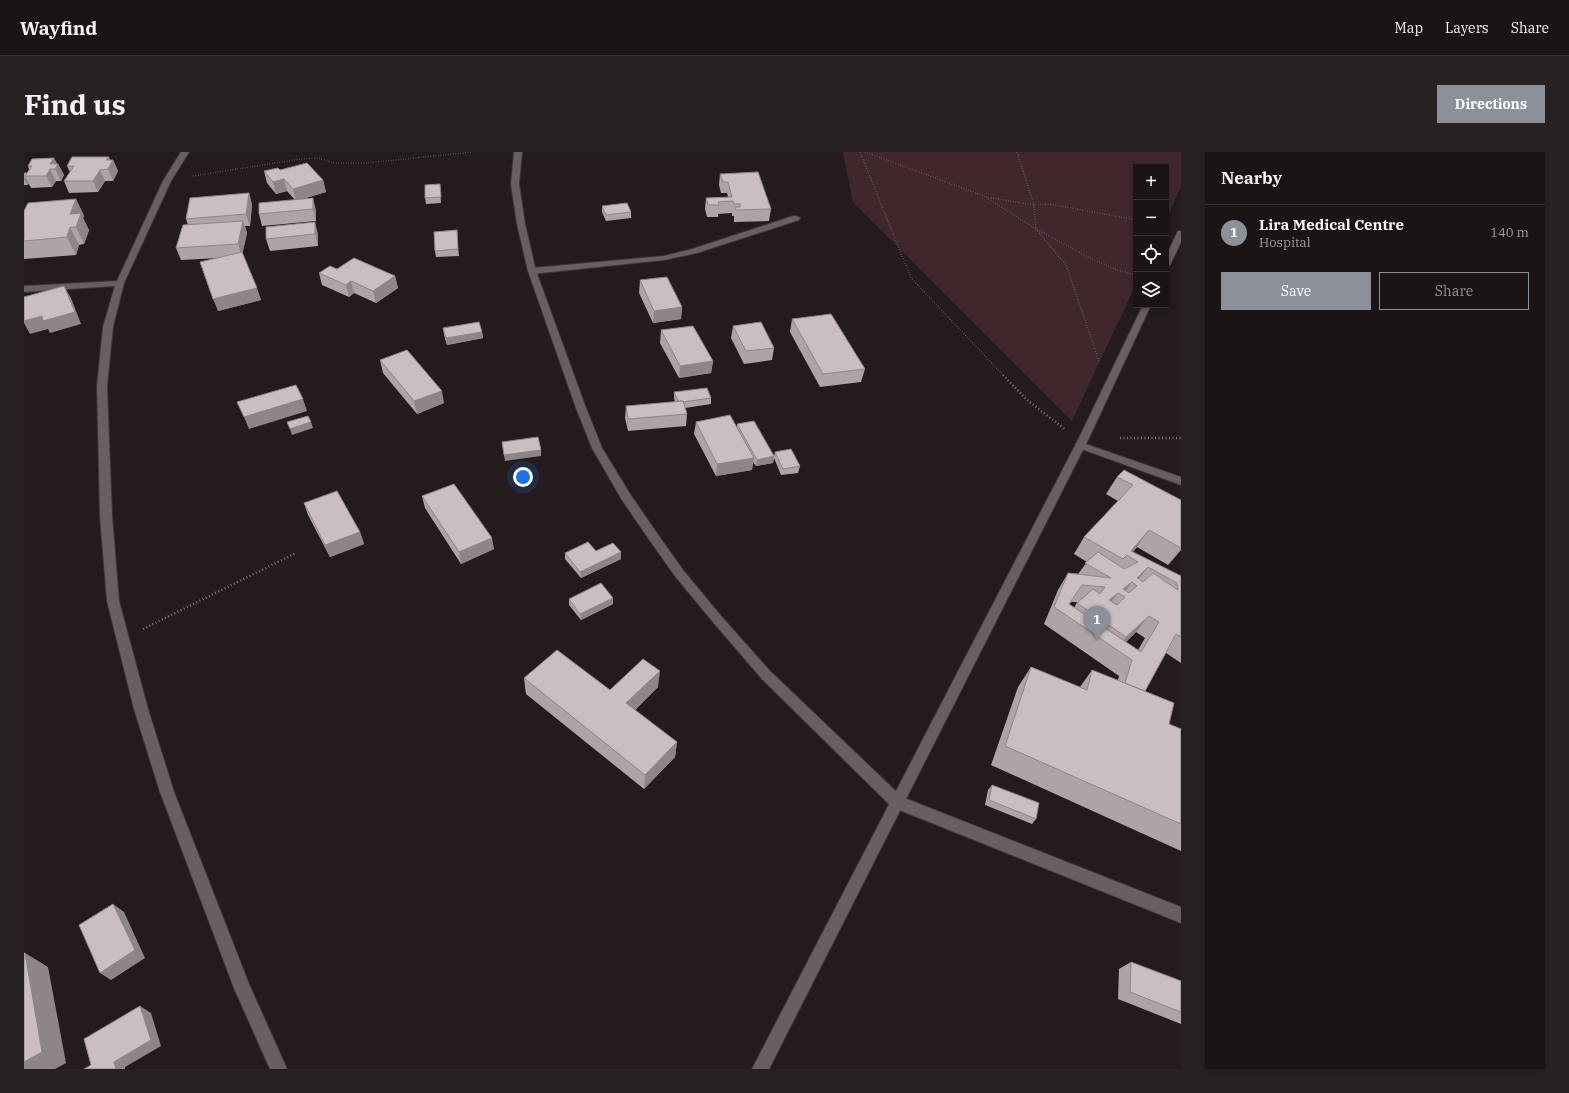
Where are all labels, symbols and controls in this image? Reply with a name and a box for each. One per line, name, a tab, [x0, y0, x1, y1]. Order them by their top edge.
text: Wayfind	[20, 16, 97, 40]
text: Map	[1395, 19, 1423, 37]
text: Layers	[1445, 19, 1489, 37]
text: Share	[1511, 19, 1549, 37]
button: Directions	[1437, 85, 1545, 123]
text: Find us	[24, 86, 126, 123]
map controls	[1133, 164, 1169, 308]
button: +	[1133, 164, 1169, 200]
text: Nearby	[1221, 167, 1282, 189]
button: −	[1133, 200, 1169, 236]
text: Lira Medical Centre	[1259, 215, 1404, 234]
text: 1	[1230, 224, 1238, 241]
text: 140 m	[1490, 224, 1529, 241]
text: Hospital	[1259, 234, 1311, 251]
button: locate	[1133, 236, 1169, 272]
button: layers	[1133, 272, 1169, 308]
button: Save	[1221, 272, 1371, 310]
button: Share	[1379, 272, 1529, 310]
your location	[513, 467, 533, 487]
pin: 1	[1084, 606, 1110, 639]

